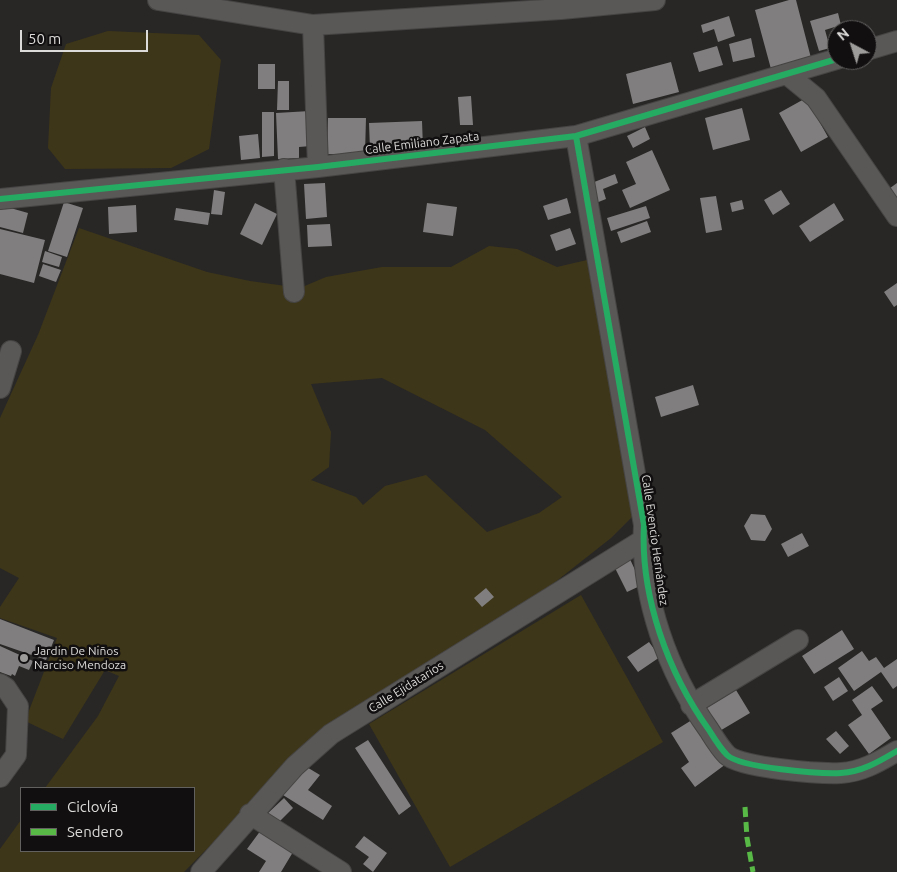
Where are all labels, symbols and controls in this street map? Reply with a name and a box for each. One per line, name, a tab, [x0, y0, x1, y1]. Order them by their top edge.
scale bar	[22, 20, 150, 52]
north arrow	[827, 20, 877, 70]
text: N	[834, 25, 852, 44]
text: 50 m	[28, 30, 61, 47]
street label: Calle Emiliano Zapata	[364, 129, 480, 157]
street label: Calle Evencio Hernández	[639, 474, 671, 606]
place label: Jardin De Niños Narciso Mendoza	[34, 644, 126, 672]
marker: Jardin De Niños Narciso Mendoza	[18, 652, 30, 664]
street label: Calle Ejidatarios	[366, 658, 446, 716]
legend	[20, 787, 195, 852]
text: Ciclovía	[67, 798, 118, 815]
text: Sendero	[67, 823, 123, 840]

